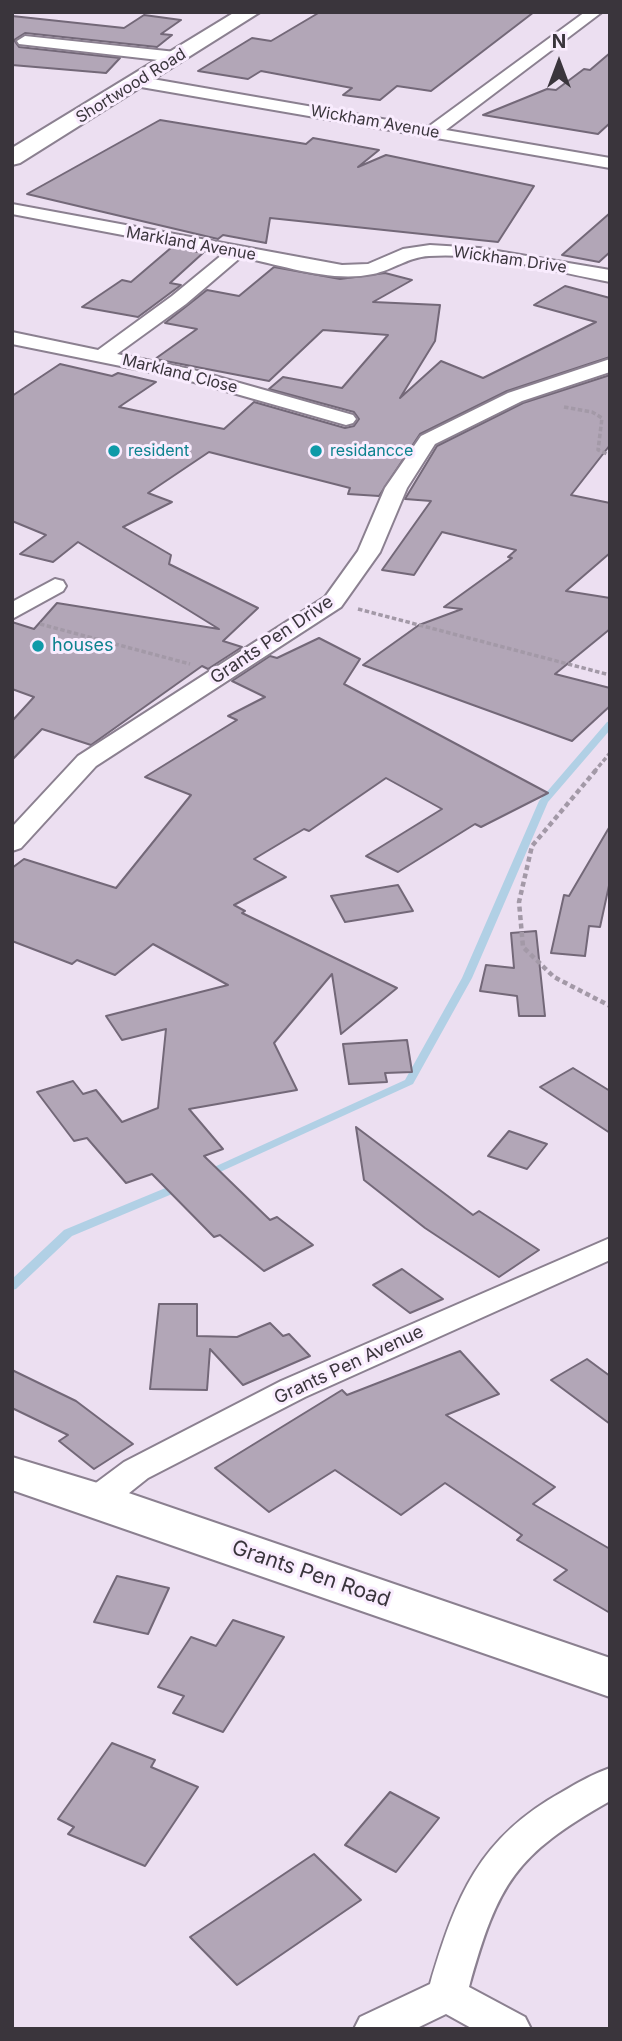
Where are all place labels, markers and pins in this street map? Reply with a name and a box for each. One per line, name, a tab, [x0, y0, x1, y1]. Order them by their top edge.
place label: resident	[128, 441, 189, 461]
place label: residancce	[330, 441, 413, 461]
marker: resident	[106, 443, 122, 459]
marker: residancce	[308, 443, 324, 459]
place label: houses	[52, 635, 114, 657]
marker: houses	[30, 638, 46, 654]

